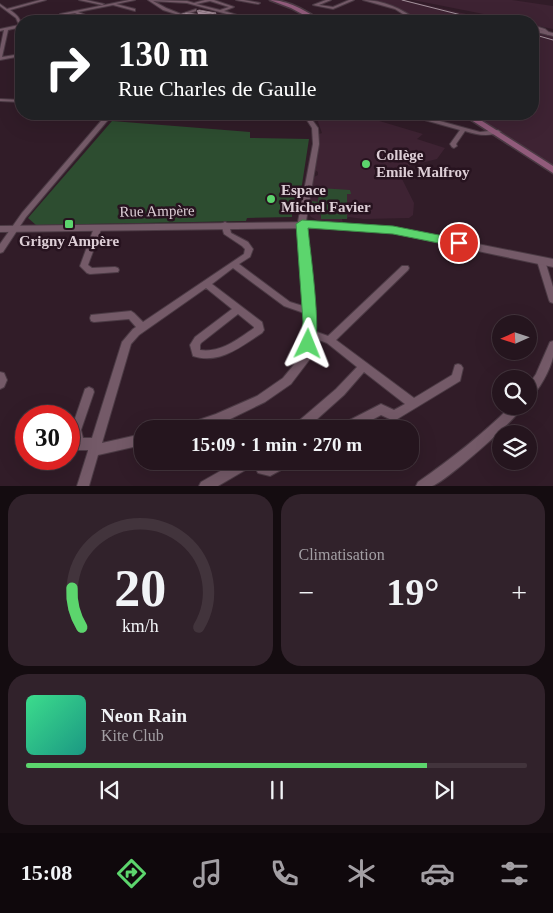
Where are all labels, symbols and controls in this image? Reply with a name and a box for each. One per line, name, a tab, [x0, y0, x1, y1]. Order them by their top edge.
icon: right	[35, 35, 100, 100]
text: 130 m	[118, 35, 208, 74]
text: Rue Charles de Gaulle	[118, 76, 317, 101]
place label: Collège Emile Malfroy	[376, 147, 470, 180]
marker: Collège Emile Malfroy	[360, 158, 372, 170]
place label: Espace Michel Favier	[281, 182, 371, 215]
marker: Espace Michel Favier	[265, 193, 277, 205]
street label: Rue Ampère	[119, 202, 195, 220]
marker: Grigny Ampère	[63, 218, 75, 230]
pin	[438, 222, 480, 264]
icon: arrive	[445, 229, 473, 257]
place label: Grigny Ampère	[19, 233, 119, 249]
north arrow	[492, 315, 538, 360]
map controls	[492, 315, 537, 470]
position arrow	[281, 317, 333, 369]
button: search	[492, 370, 537, 415]
speed limit sign: 30	[15, 405, 80, 470]
button: layers	[492, 425, 537, 470]
text: 15:09 · 1 min · 270 m	[191, 434, 362, 455]
text: Climatisation	[299, 546, 385, 563]
text: 20	[114, 560, 166, 617]
text: 19°	[386, 571, 439, 613]
text: −	[299, 577, 314, 608]
text: +	[511, 577, 527, 608]
text: km/h	[122, 616, 159, 636]
text: Neon Rain	[101, 705, 187, 726]
text: Kite Club	[101, 727, 164, 744]
icon: previous	[96, 776, 124, 804]
icon: pause	[263, 776, 291, 804]
icon: next	[430, 776, 458, 804]
icon: directions	[114, 856, 149, 891]
icon: music	[190, 856, 225, 891]
icon: phone	[267, 856, 302, 891]
icon: climate	[344, 856, 379, 891]
icon: car	[420, 856, 455, 891]
icon: filters	[497, 856, 532, 891]
text: 15:08	[21, 860, 72, 885]

